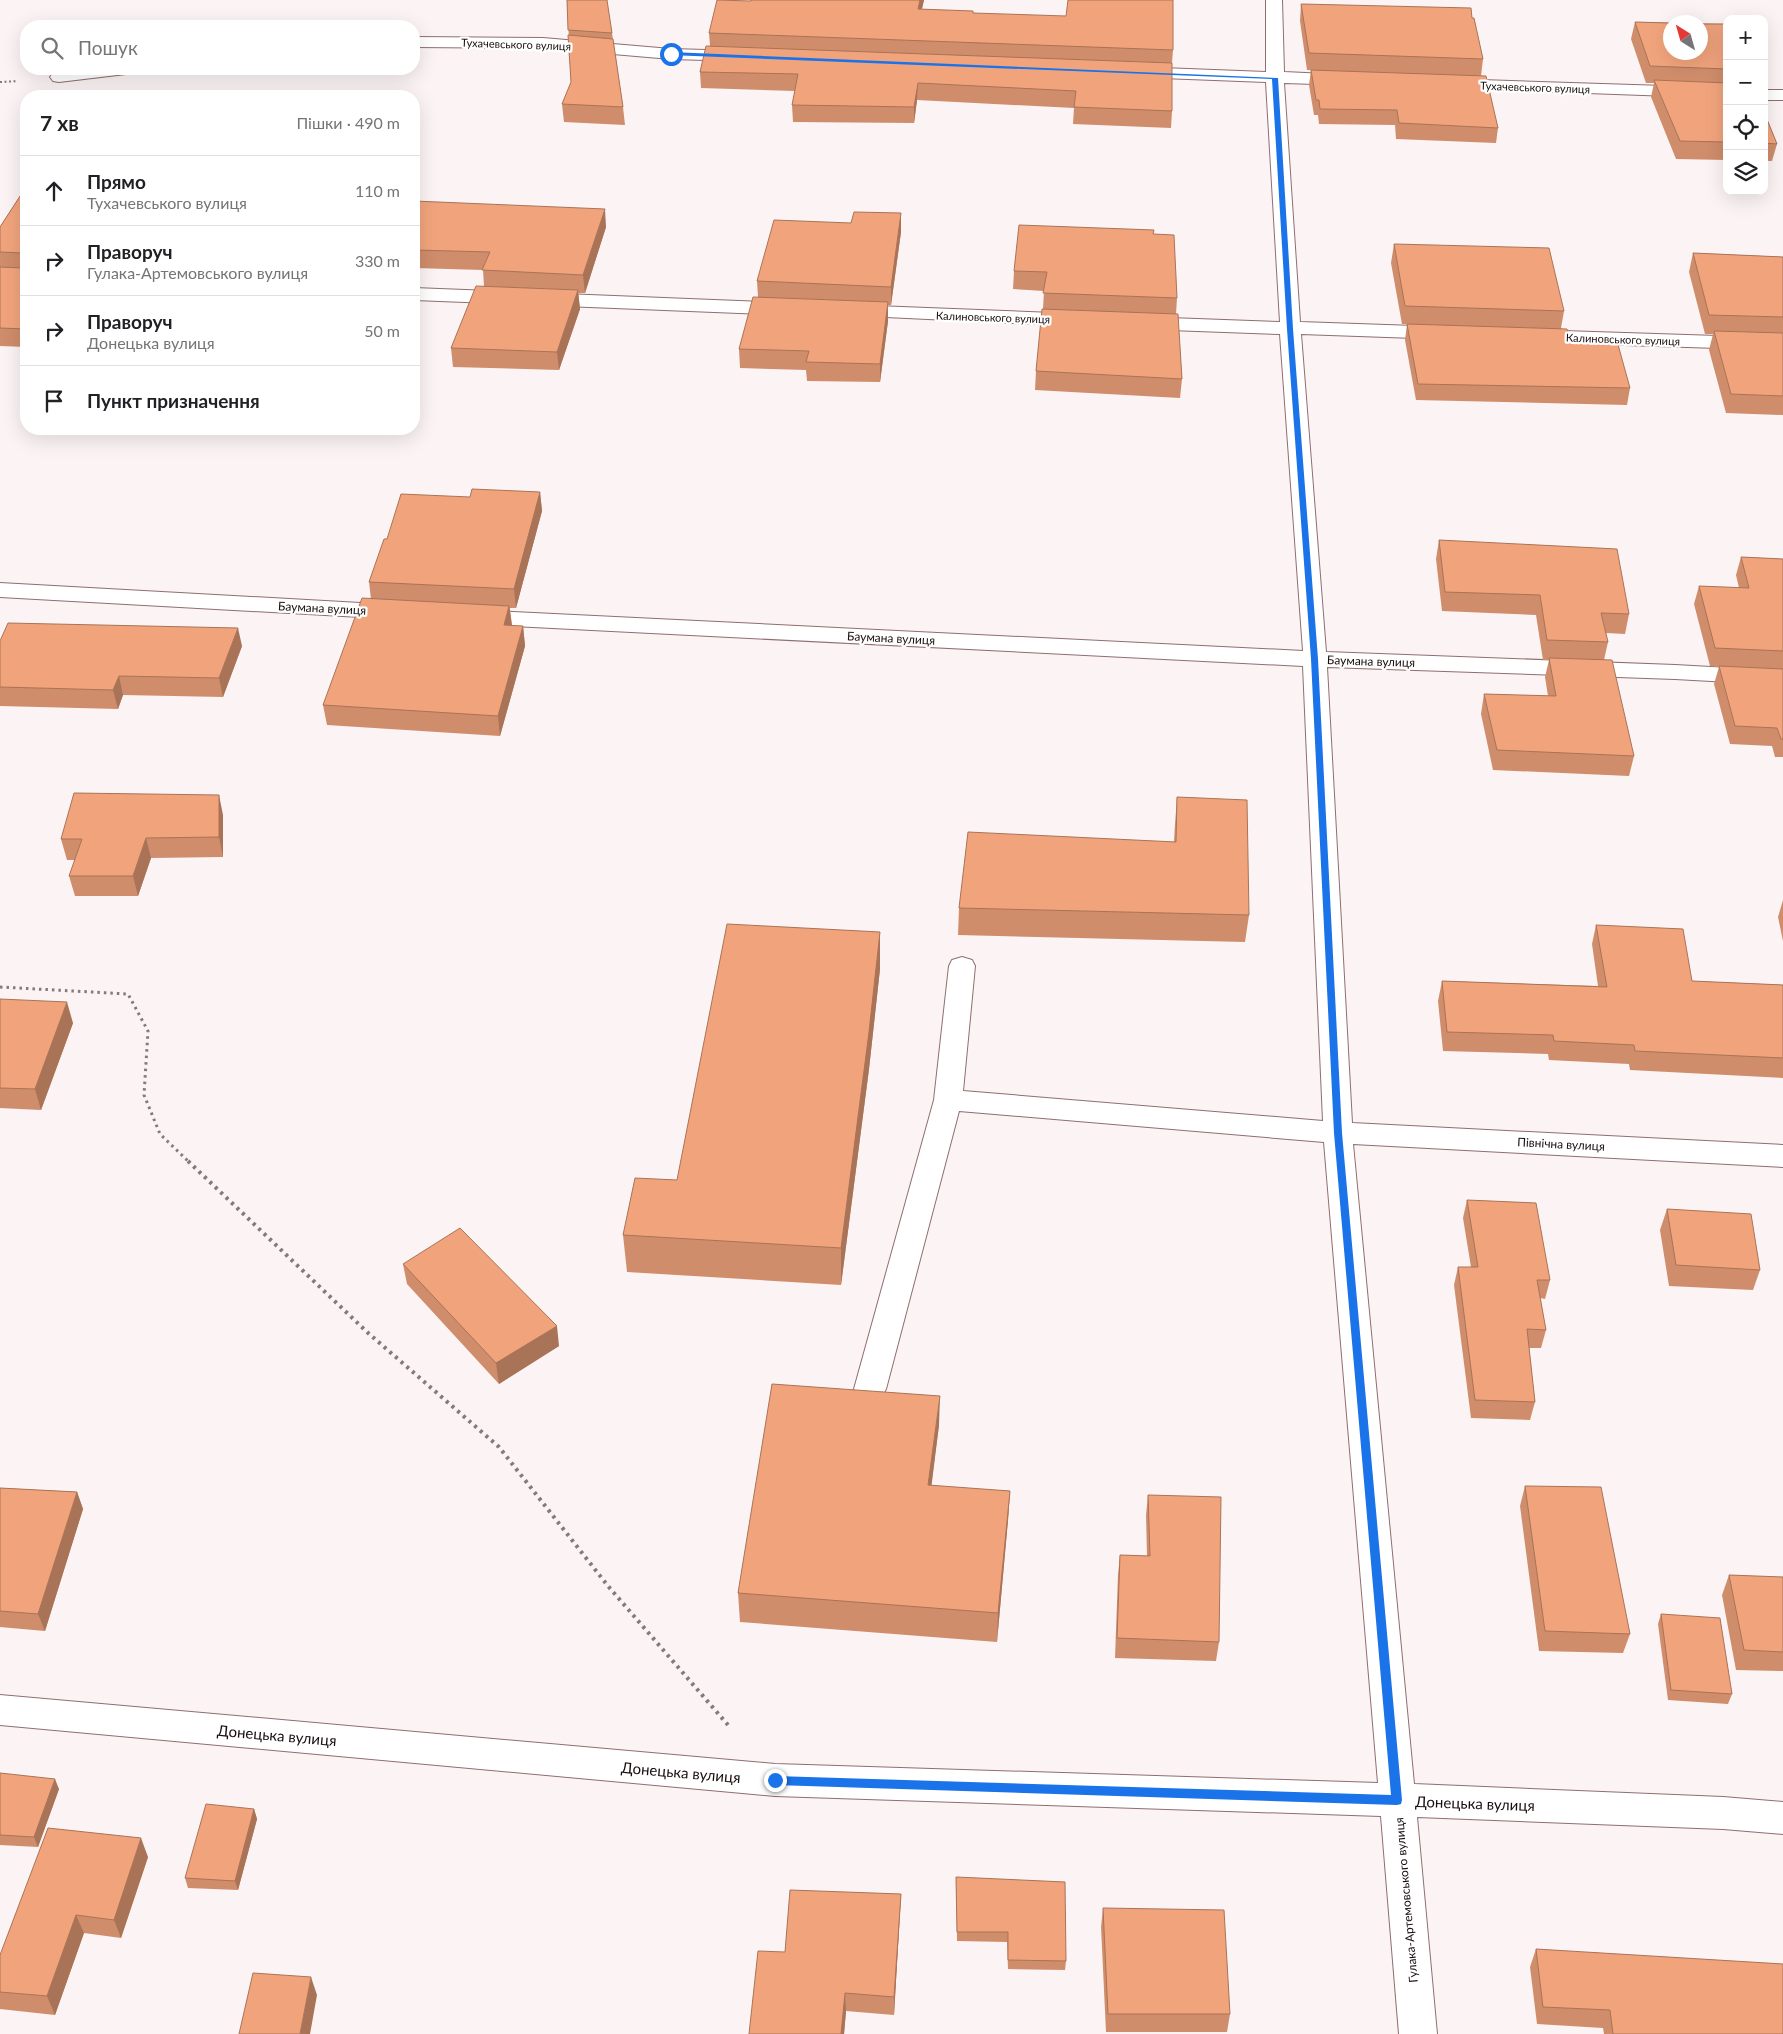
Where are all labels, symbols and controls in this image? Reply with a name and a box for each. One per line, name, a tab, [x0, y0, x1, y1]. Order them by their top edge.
north arrow	[1663, 15, 1708, 60]
map controls	[1723, 15, 1768, 195]
button: +	[1723, 15, 1768, 60]
search box	[20, 20, 420, 75]
icon: search	[38, 34, 66, 62]
text: Пошук	[78, 36, 138, 59]
street label: Тухачевського вулиця	[461, 36, 571, 52]
route start	[660, 43, 683, 66]
button: −	[1723, 60, 1768, 105]
street label: Тухачевського вулиця	[1480, 79, 1590, 95]
button: locate	[1723, 105, 1768, 150]
text: 7 хв	[40, 110, 79, 135]
text: Пішки · 490 m	[296, 113, 400, 132]
button: layers	[1723, 150, 1768, 195]
text: Прямо	[87, 170, 146, 193]
icon: ahead	[40, 177, 68, 205]
text: 110 m	[355, 181, 400, 200]
text: Тухачевського вулиця	[87, 193, 247, 212]
text: Праворуч	[87, 240, 172, 263]
icon: right	[40, 247, 68, 275]
text: 330 m	[355, 251, 400, 270]
text: Гулака-Артемовського вулиця	[87, 263, 308, 282]
street label: Калиновського вулиця	[936, 309, 1050, 325]
text: Праворуч	[87, 310, 172, 333]
icon: right	[40, 317, 68, 345]
text: 50 m	[364, 321, 400, 340]
street label: Калиновського вулиця	[1566, 331, 1680, 347]
text: Донецька вулиця	[87, 333, 215, 352]
icon: arrive	[40, 387, 68, 415]
text: Пункт призначення	[87, 389, 260, 412]
street label: Баумана вулиця	[278, 598, 366, 618]
street label: Баумана вулиця	[847, 628, 935, 648]
street label: Баумана вулиця	[1327, 652, 1415, 670]
street label: Північна вулиця	[1517, 1134, 1605, 1154]
street label: Донецька вулиця	[217, 1721, 337, 1749]
street label: Донецька вулиця	[621, 1758, 741, 1786]
route end	[764, 1769, 787, 1792]
street label: Донецька вулиця	[1415, 1792, 1535, 1814]
street label: Гулака-Артемовського вулиця	[1391, 1817, 1421, 1983]

